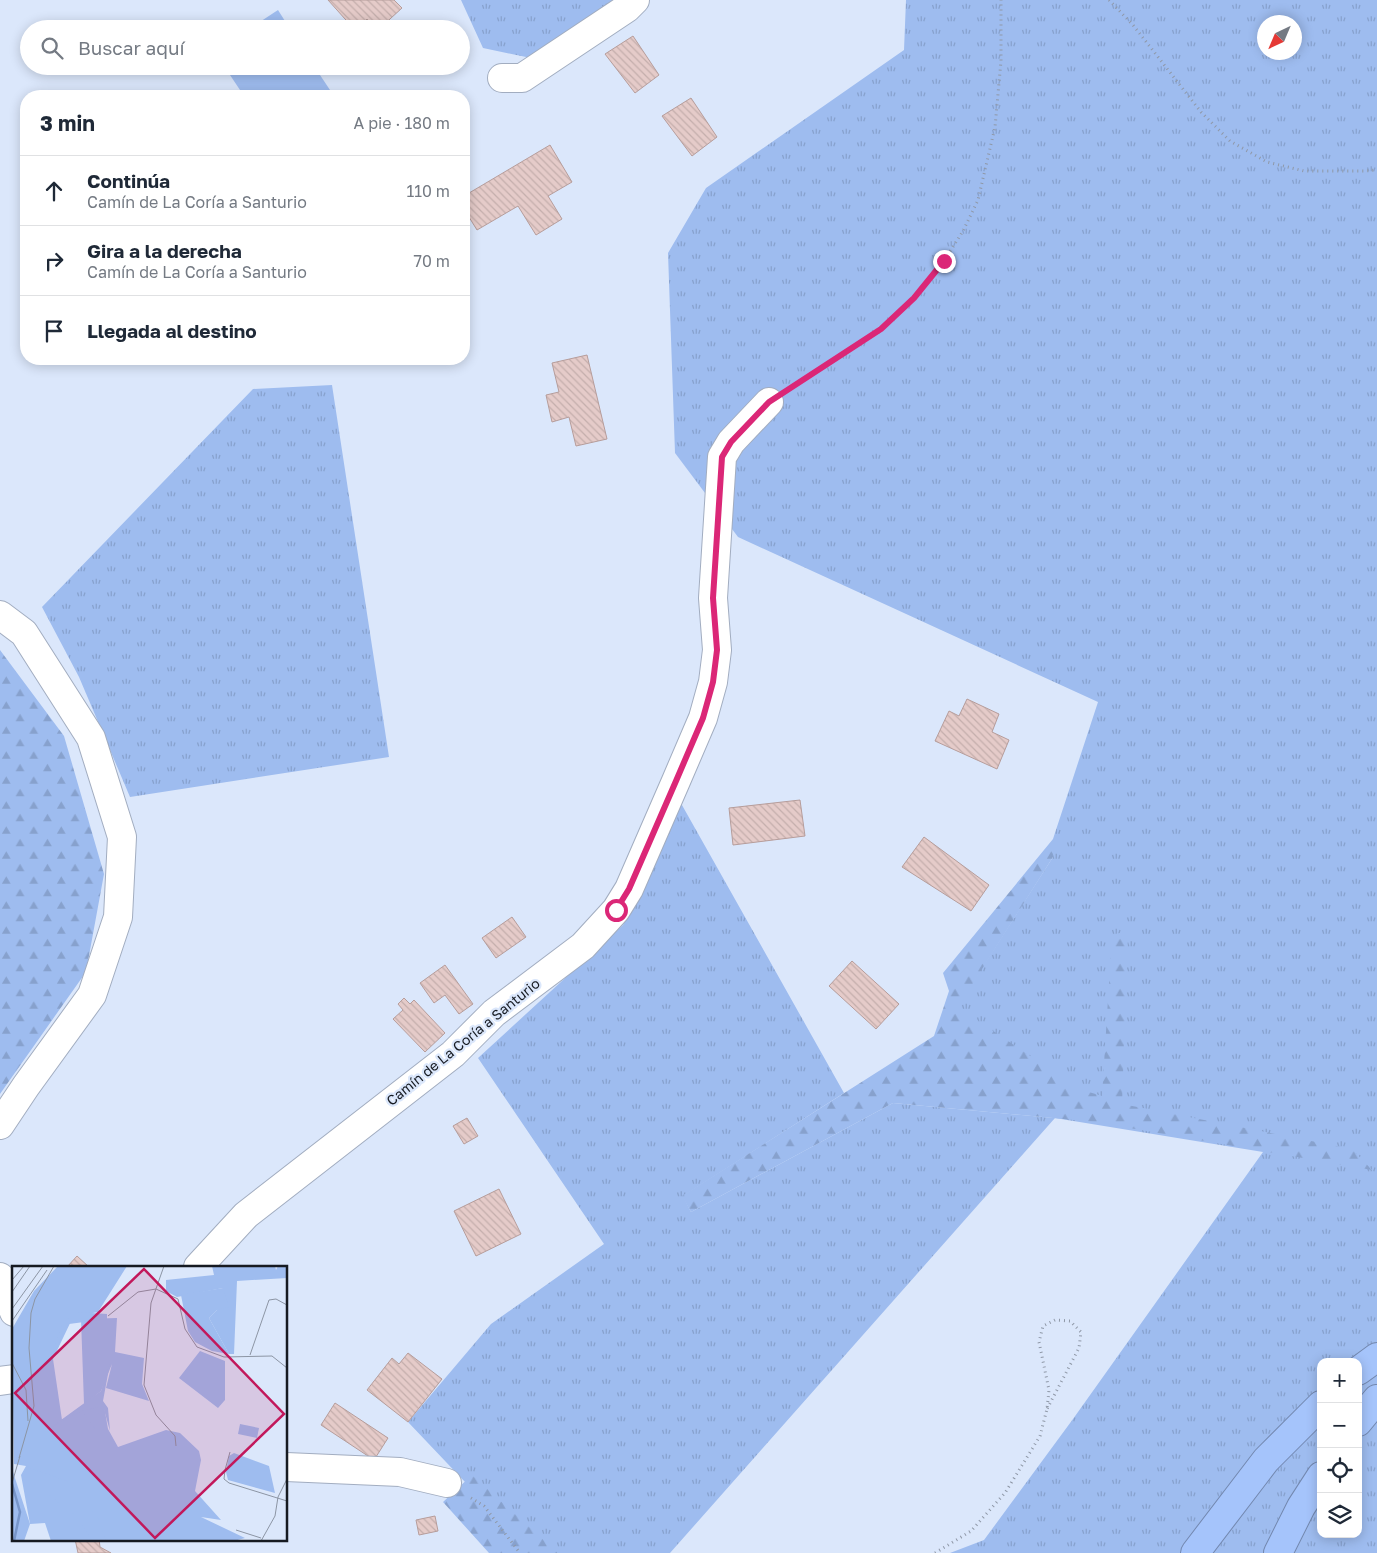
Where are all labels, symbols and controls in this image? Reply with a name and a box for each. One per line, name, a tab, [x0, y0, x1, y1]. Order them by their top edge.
north arrow	[1257, 15, 1302, 60]
search box	[20, 20, 470, 75]
icon: search	[38, 34, 66, 62]
text: Buscar aquí	[78, 36, 185, 59]
text: 3 min	[40, 110, 95, 136]
text: A pie · 180 m	[353, 113, 450, 133]
text: Continúa	[87, 169, 170, 192]
icon: ahead	[40, 177, 68, 205]
text: 110 m	[406, 181, 450, 201]
text: Camín de La Coría a Santurio	[87, 192, 307, 212]
text: Gira a la derecha	[87, 239, 242, 262]
icon: right	[40, 247, 68, 275]
route end	[933, 250, 956, 273]
text: 70 m	[413, 251, 450, 271]
text: Camín de La Coría a Santurio	[87, 262, 307, 282]
icon: arrive	[40, 317, 68, 345]
text: Llegada al destino	[87, 319, 257, 342]
route start	[605, 899, 628, 922]
street label: Camín de La Coría a Santurio	[383, 974, 543, 1109]
inset map	[12, 1266, 288, 1540]
map controls	[1317, 1358, 1362, 1538]
button: +	[1317, 1358, 1362, 1403]
button: −	[1317, 1403, 1362, 1448]
button: locate	[1317, 1448, 1362, 1493]
button: layers	[1317, 1493, 1362, 1538]

